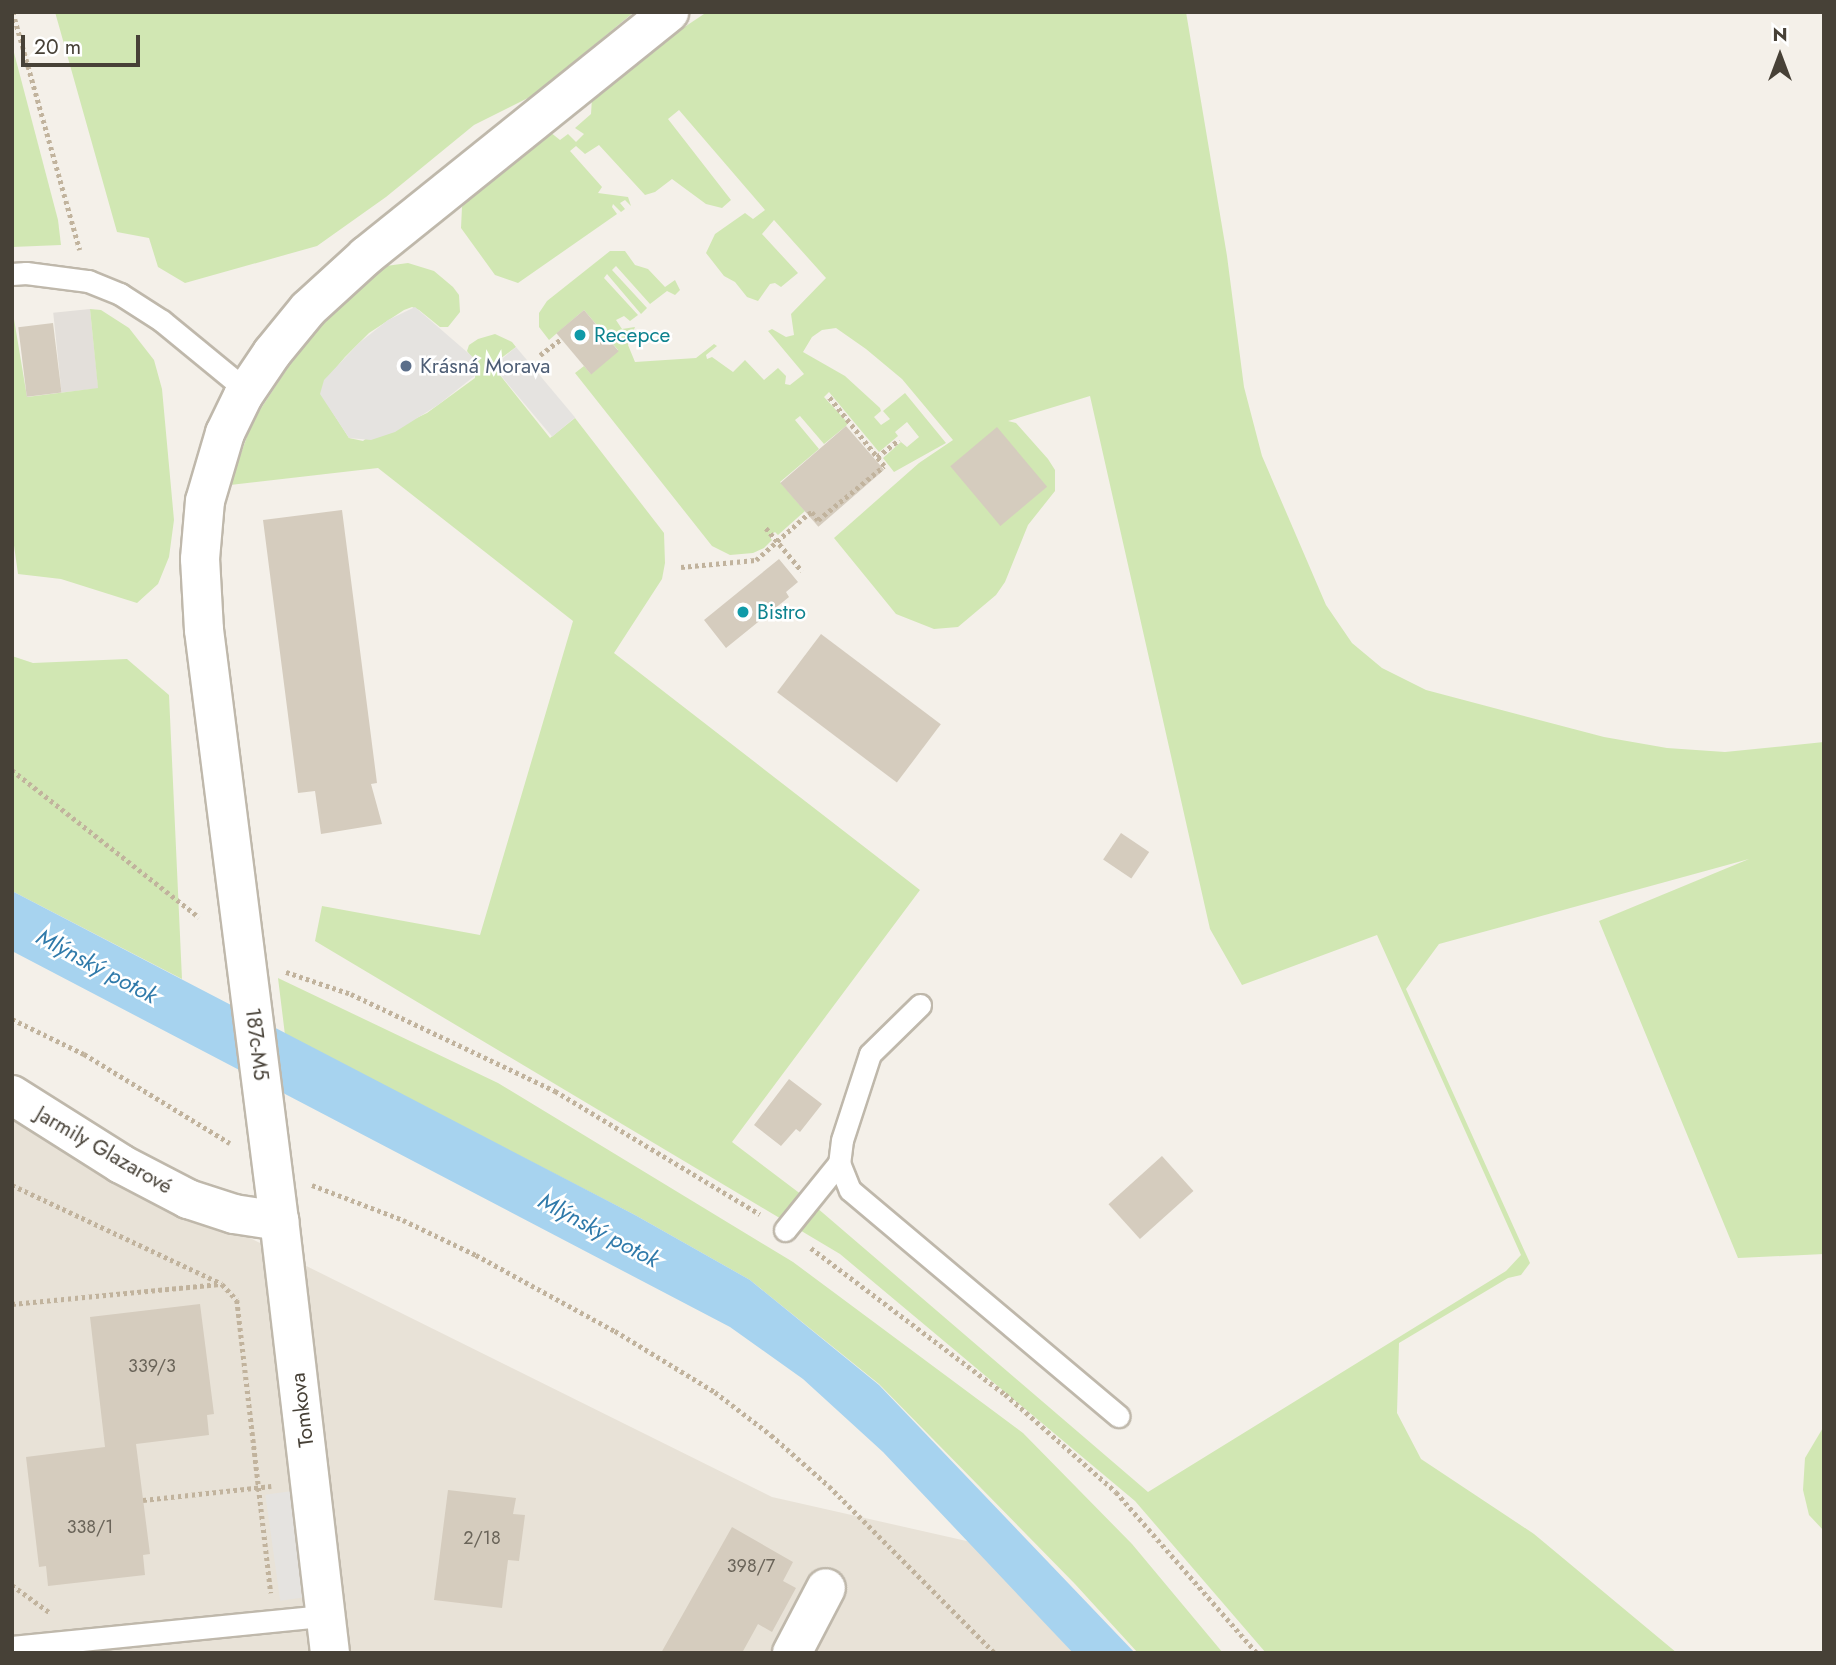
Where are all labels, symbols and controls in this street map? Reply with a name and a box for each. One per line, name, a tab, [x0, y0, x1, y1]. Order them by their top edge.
scale bar	[24, 21, 144, 65]
north arrow	[1745, 21, 1815, 91]
text: N	[1772, 21, 1788, 48]
text: 20 m	[34, 32, 81, 62]
place label: Recepce	[594, 322, 670, 348]
marker: Recepce	[572, 327, 588, 343]
place label: Krásná Morava	[420, 353, 550, 379]
marker: Krásná Morava	[398, 358, 414, 374]
place label: Bistro	[757, 599, 806, 625]
marker: Bistro	[735, 604, 751, 620]
water label: Mlýnský potok	[32, 923, 162, 1009]
street label: 187c-M5	[240, 1006, 274, 1082]
street label: Jarmily Glazarové	[31, 1101, 177, 1199]
water label: Mlýnský potok	[534, 1187, 664, 1273]
house number: 339/3	[128, 1355, 176, 1377]
street label: Tomkova	[285, 1371, 319, 1449]
house number: 338/1	[67, 1516, 113, 1538]
house number: 2/18	[463, 1527, 501, 1549]
house number: 398/7	[727, 1555, 775, 1577]

